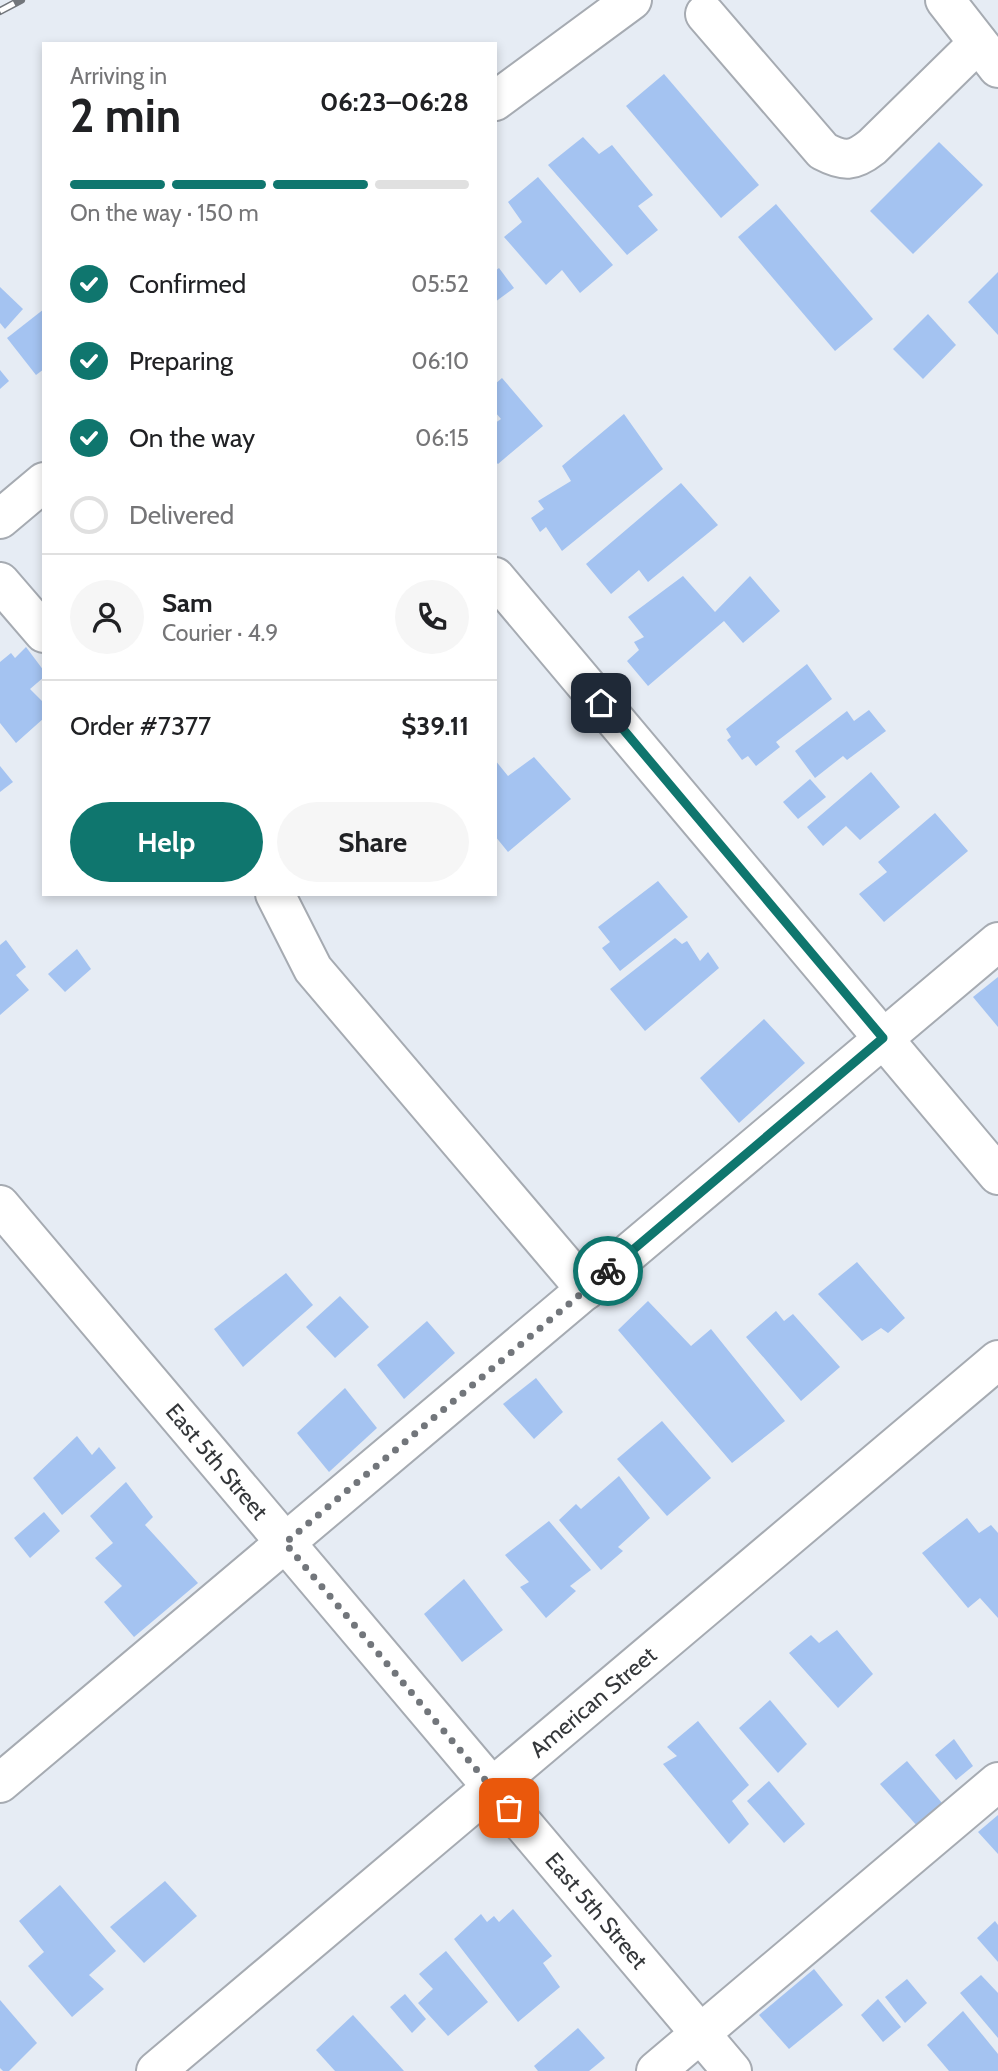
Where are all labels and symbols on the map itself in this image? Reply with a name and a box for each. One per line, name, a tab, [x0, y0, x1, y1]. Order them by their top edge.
pin	[571, 673, 631, 733]
courier	[573, 1236, 643, 1306]
street label: East 5th Street	[160, 1398, 274, 1526]
street label: American Street	[524, 1640, 662, 1763]
pin	[479, 1778, 539, 1838]
street label: East 5th Street	[540, 1847, 654, 1975]

